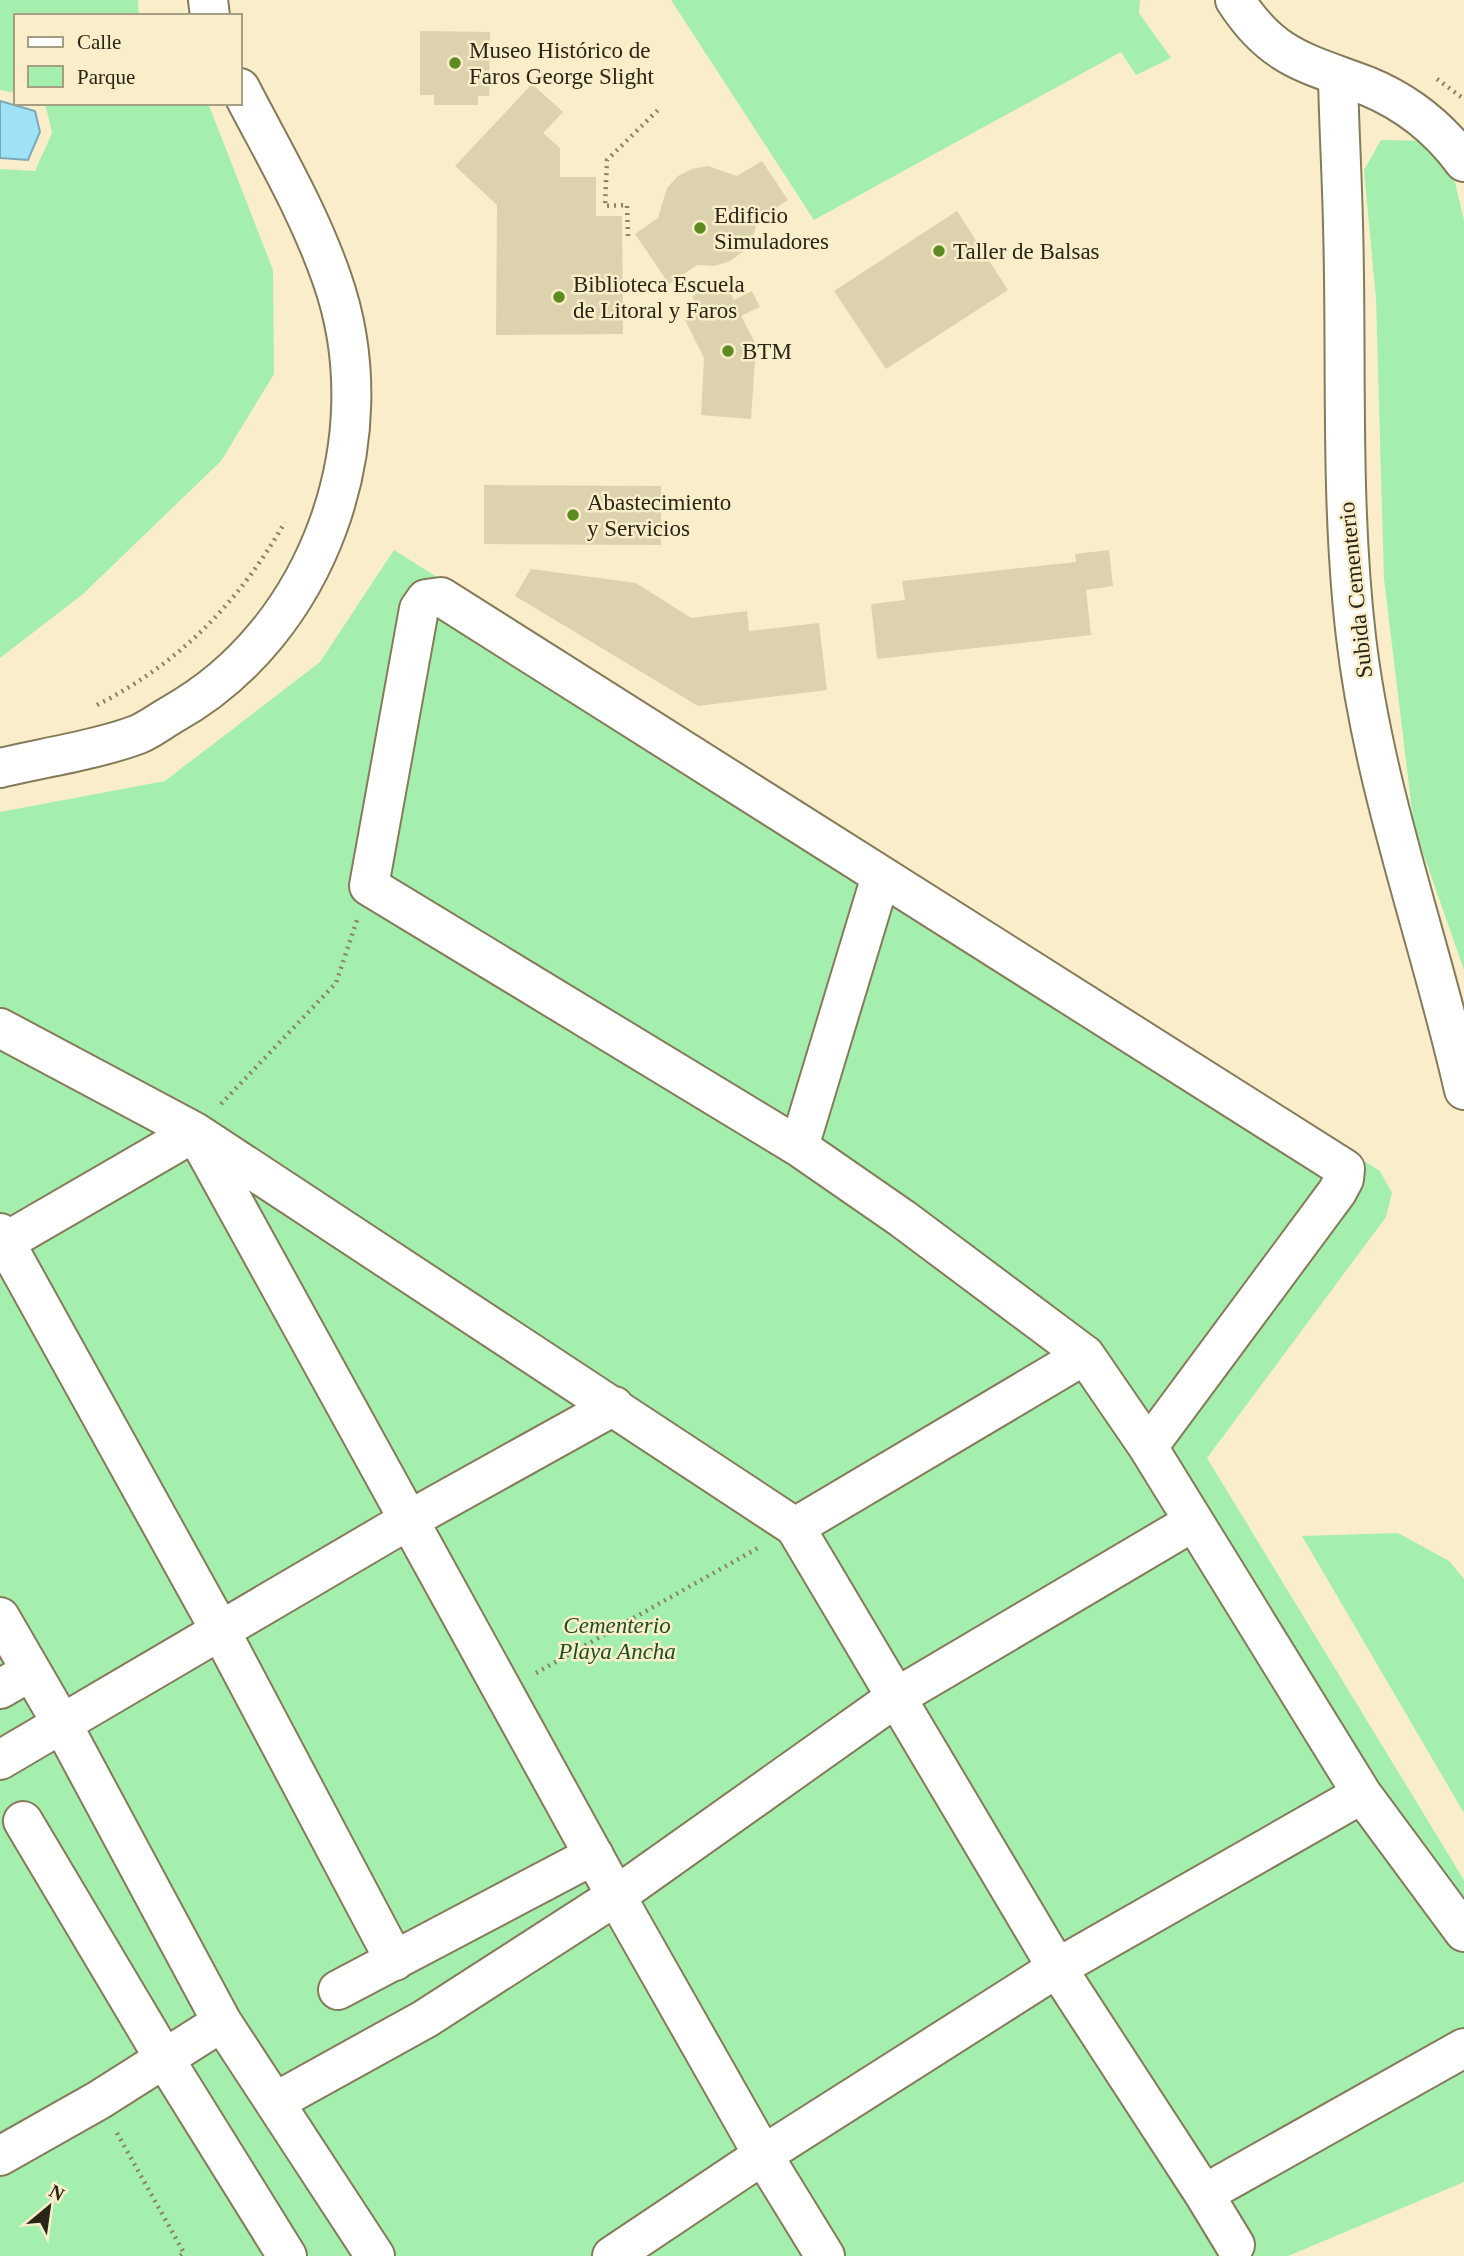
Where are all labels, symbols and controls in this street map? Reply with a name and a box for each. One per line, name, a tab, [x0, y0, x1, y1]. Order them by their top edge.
legend	[14, 14, 242, 105]
text: Calle	[77, 30, 121, 54]
place label: Museo Histórico de Faros George Slight	[469, 38, 654, 89]
marker: Museo Histórico de Faros George Slight	[447, 55, 463, 71]
text: Parque	[77, 65, 135, 89]
place label: Edificio Simuladores	[714, 203, 829, 254]
marker: Edificio Simuladores	[692, 220, 708, 236]
place label: Taller de Balsas	[953, 239, 1100, 264]
marker: Taller de Balsas	[931, 243, 947, 259]
place label: Biblioteca Escuela de Litoral y Faros	[573, 272, 745, 323]
marker: Biblioteca Escuela de Litoral y Faros	[551, 289, 567, 305]
place label: BTM	[742, 339, 792, 364]
marker: BTM	[720, 343, 736, 359]
place label: Abastecimiento y Servicios	[587, 490, 731, 541]
street label: Subida Cementerio	[1334, 501, 1377, 679]
marker: Abastecimiento y Servicios	[565, 507, 581, 523]
park label: Cementerio Playa Ancha	[557, 1613, 676, 1664]
north arrow	[14, 2172, 84, 2242]
text: N	[46, 2180, 68, 2205]

